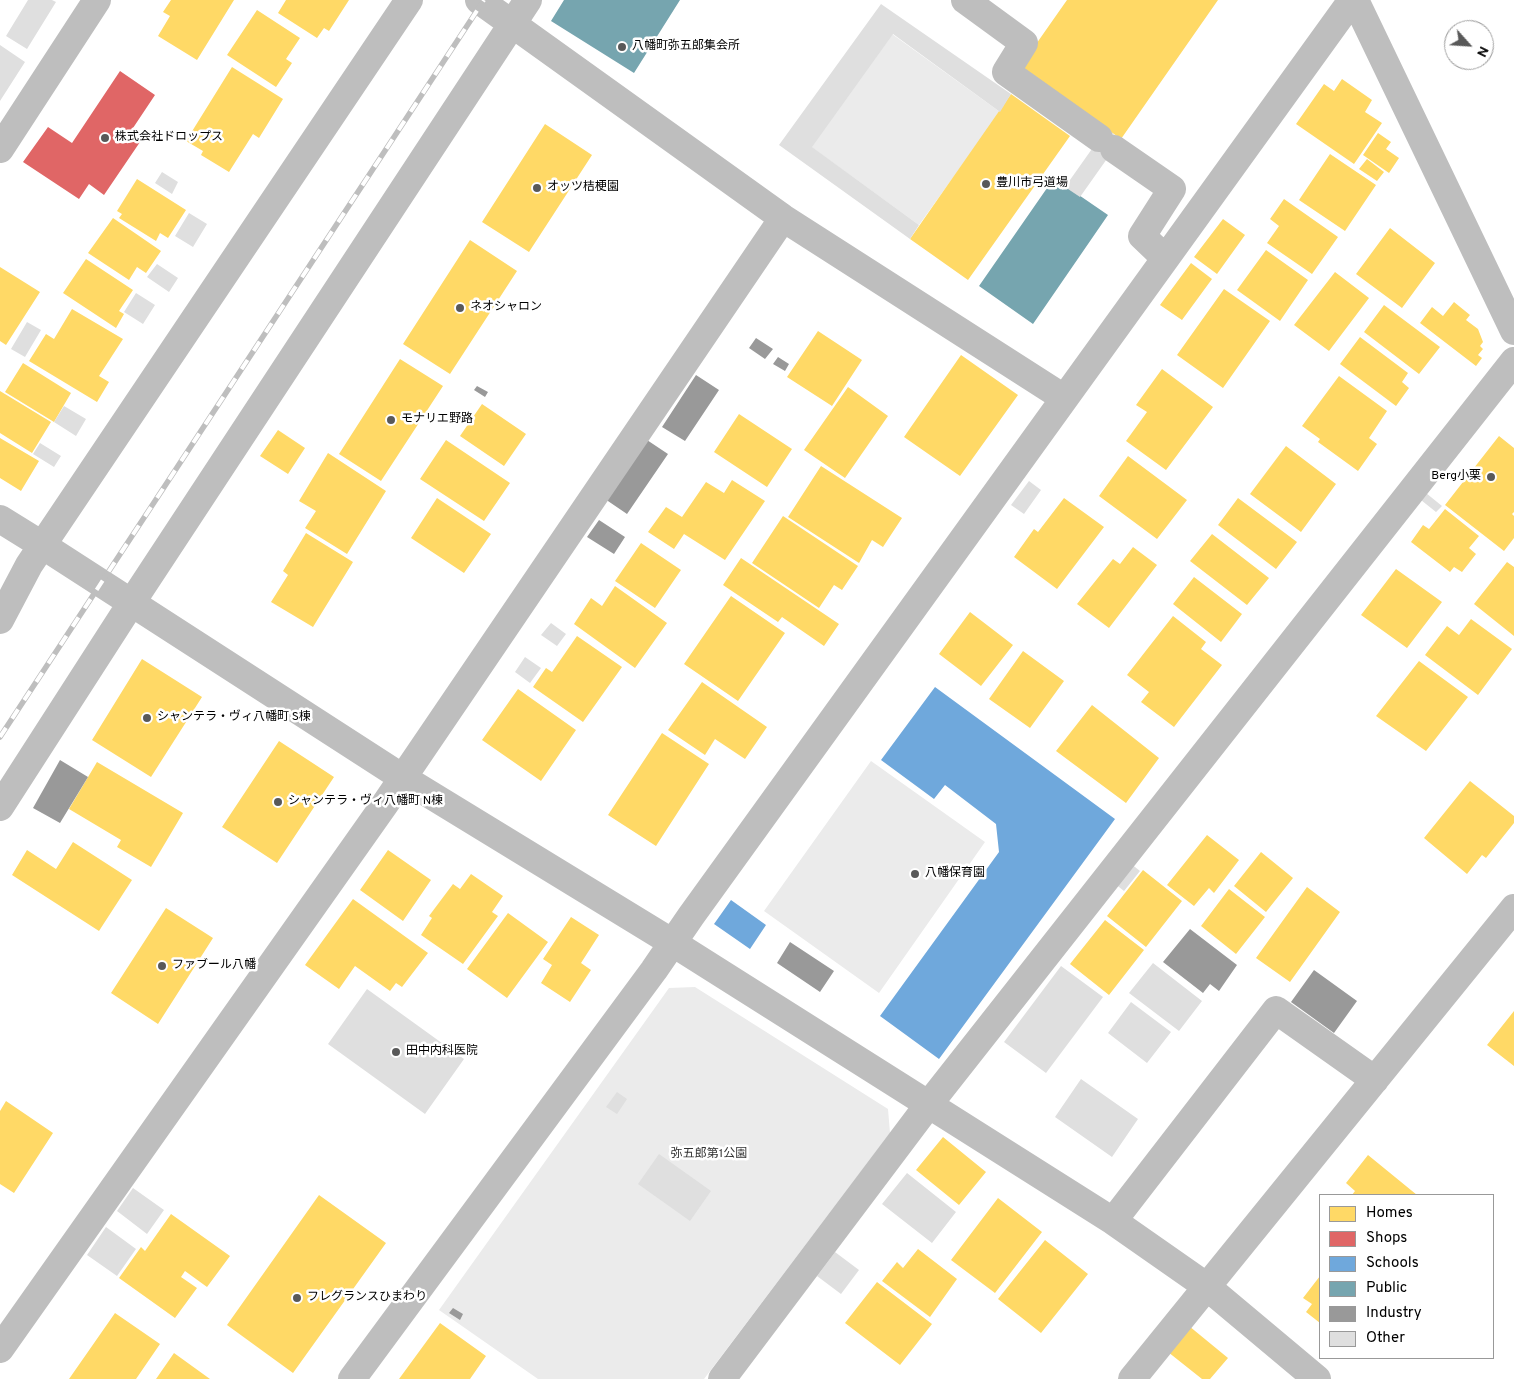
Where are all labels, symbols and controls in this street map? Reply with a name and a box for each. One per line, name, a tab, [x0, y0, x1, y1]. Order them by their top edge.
north arrow	[1444, 20, 1494, 70]
place label: 八幡町弥五郎集会所	[632, 40, 740, 54]
marker: 八幡町弥五郎集会所	[616, 41, 628, 53]
text: N	[1472, 43, 1492, 60]
place label: 株式会社ドロップス	[115, 131, 223, 145]
marker: 株式会社ドロップス	[99, 132, 111, 144]
place label: 豊川市弓道場	[996, 177, 1068, 191]
marker: 豊川市弓道場	[980, 178, 992, 190]
place label: オッツ桔梗園	[547, 181, 619, 195]
marker: オッツ桔梗園	[531, 182, 543, 194]
place label: ネオシャロン	[470, 301, 542, 315]
marker: ネオシャロン	[454, 302, 466, 314]
place label: モナリエ野路	[401, 413, 473, 427]
marker: モナリエ野路	[385, 414, 397, 426]
place label: Berg小栗	[1431, 470, 1481, 484]
marker: Berg小栗	[1485, 471, 1497, 483]
place label: シャンテラ・ヴィ八幡町 S棟	[157, 711, 311, 725]
marker: シャンテラ・ヴィ八幡町 S棟	[141, 712, 153, 724]
place label: シャンテラ・ヴィ八幡町 N棟	[288, 795, 443, 809]
marker: シャンテラ・ヴィ八幡町 N棟	[272, 796, 284, 808]
place label: 八幡保育園	[925, 867, 985, 881]
marker: 八幡保育園	[909, 868, 921, 880]
place label: ファブール八幡	[172, 959, 256, 973]
marker: ファブール八幡	[156, 960, 168, 972]
place label: 田中内科医院	[406, 1045, 478, 1059]
marker: 田中内科医院	[390, 1046, 402, 1058]
park label: 弥五郎第1公園	[671, 1148, 747, 1162]
legend	[1319, 1194, 1494, 1359]
text: Homes	[1366, 1204, 1413, 1223]
text: Shops	[1366, 1229, 1407, 1248]
text: Schools	[1366, 1254, 1419, 1273]
text: Public	[1366, 1279, 1407, 1298]
place label: フレグランスひまわり	[307, 1291, 427, 1305]
marker: フレグランスひまわり	[291, 1292, 303, 1304]
text: Industry	[1366, 1304, 1422, 1323]
text: Other	[1366, 1329, 1405, 1348]

